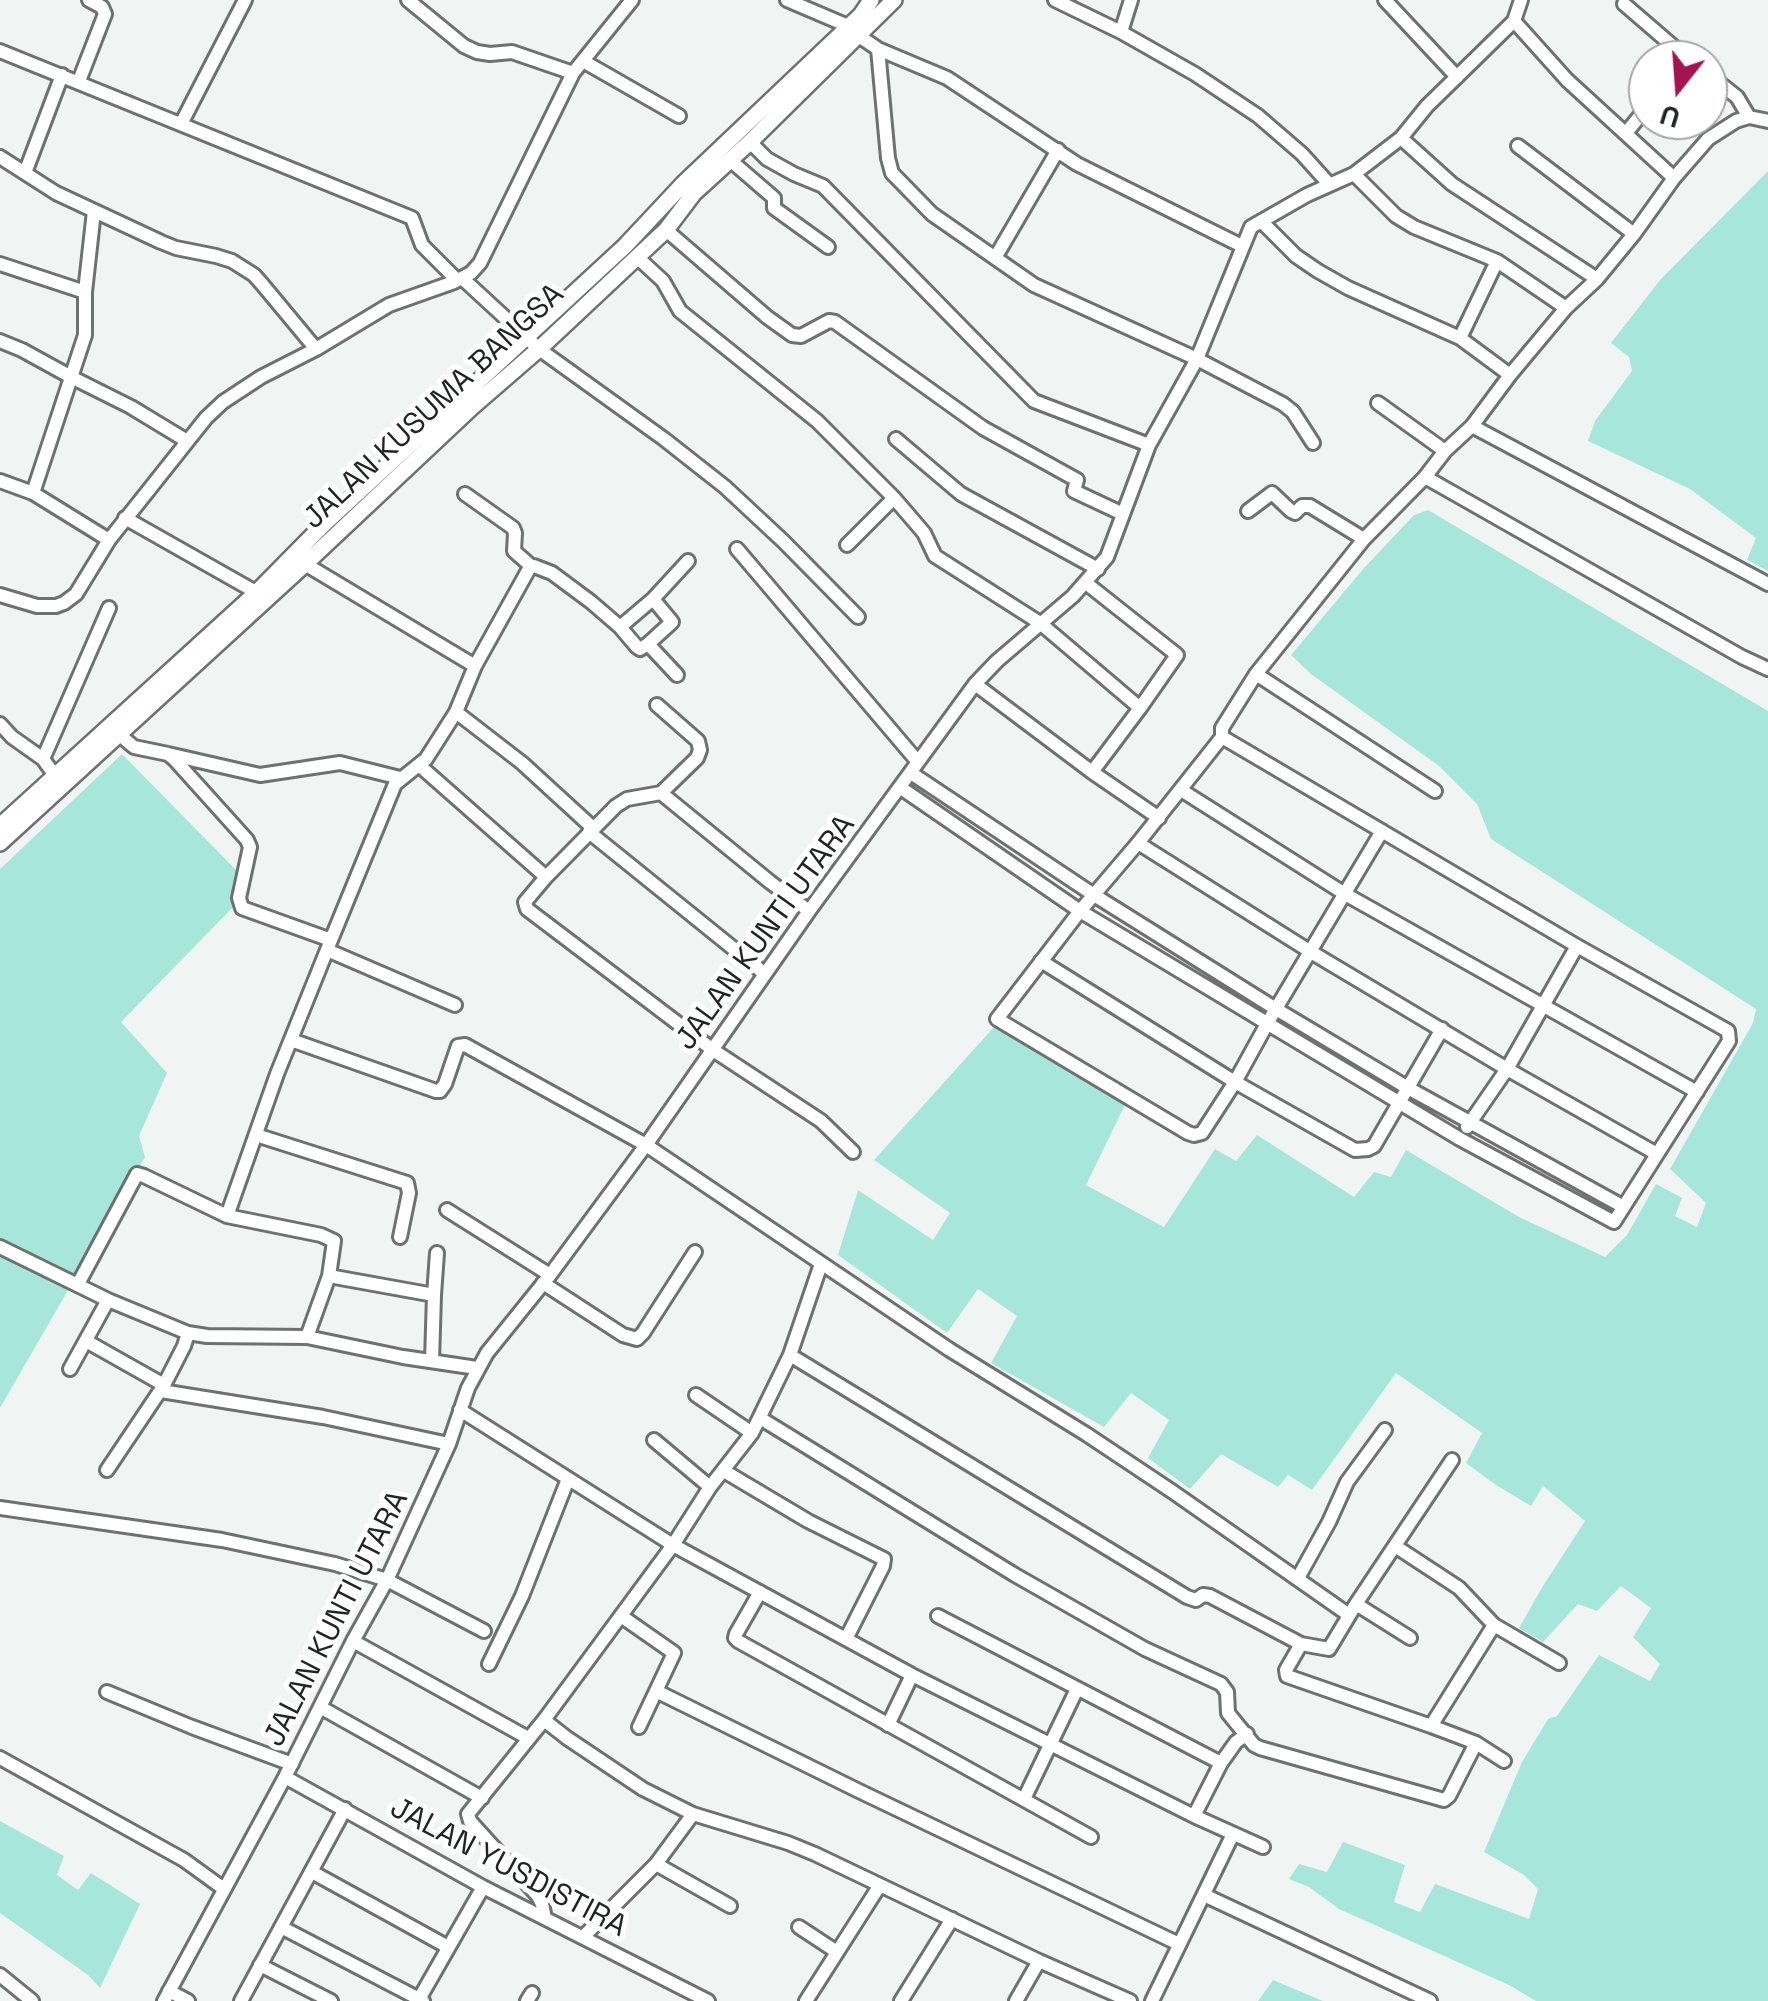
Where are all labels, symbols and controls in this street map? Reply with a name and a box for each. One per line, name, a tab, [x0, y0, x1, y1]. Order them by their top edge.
north arrow	[1628, 40, 1728, 140]
text: U	[1656, 97, 1684, 137]
street label: JALAN KUSUMA BANGSA	[296, 277, 572, 537]
street label: JALAN KUNTI UTARA	[669, 808, 863, 1058]
street label: JALAN KUNTI UTARA	[257, 1485, 417, 1753]
street label: JALAN YUSDISTIRA	[384, 1790, 632, 1946]

